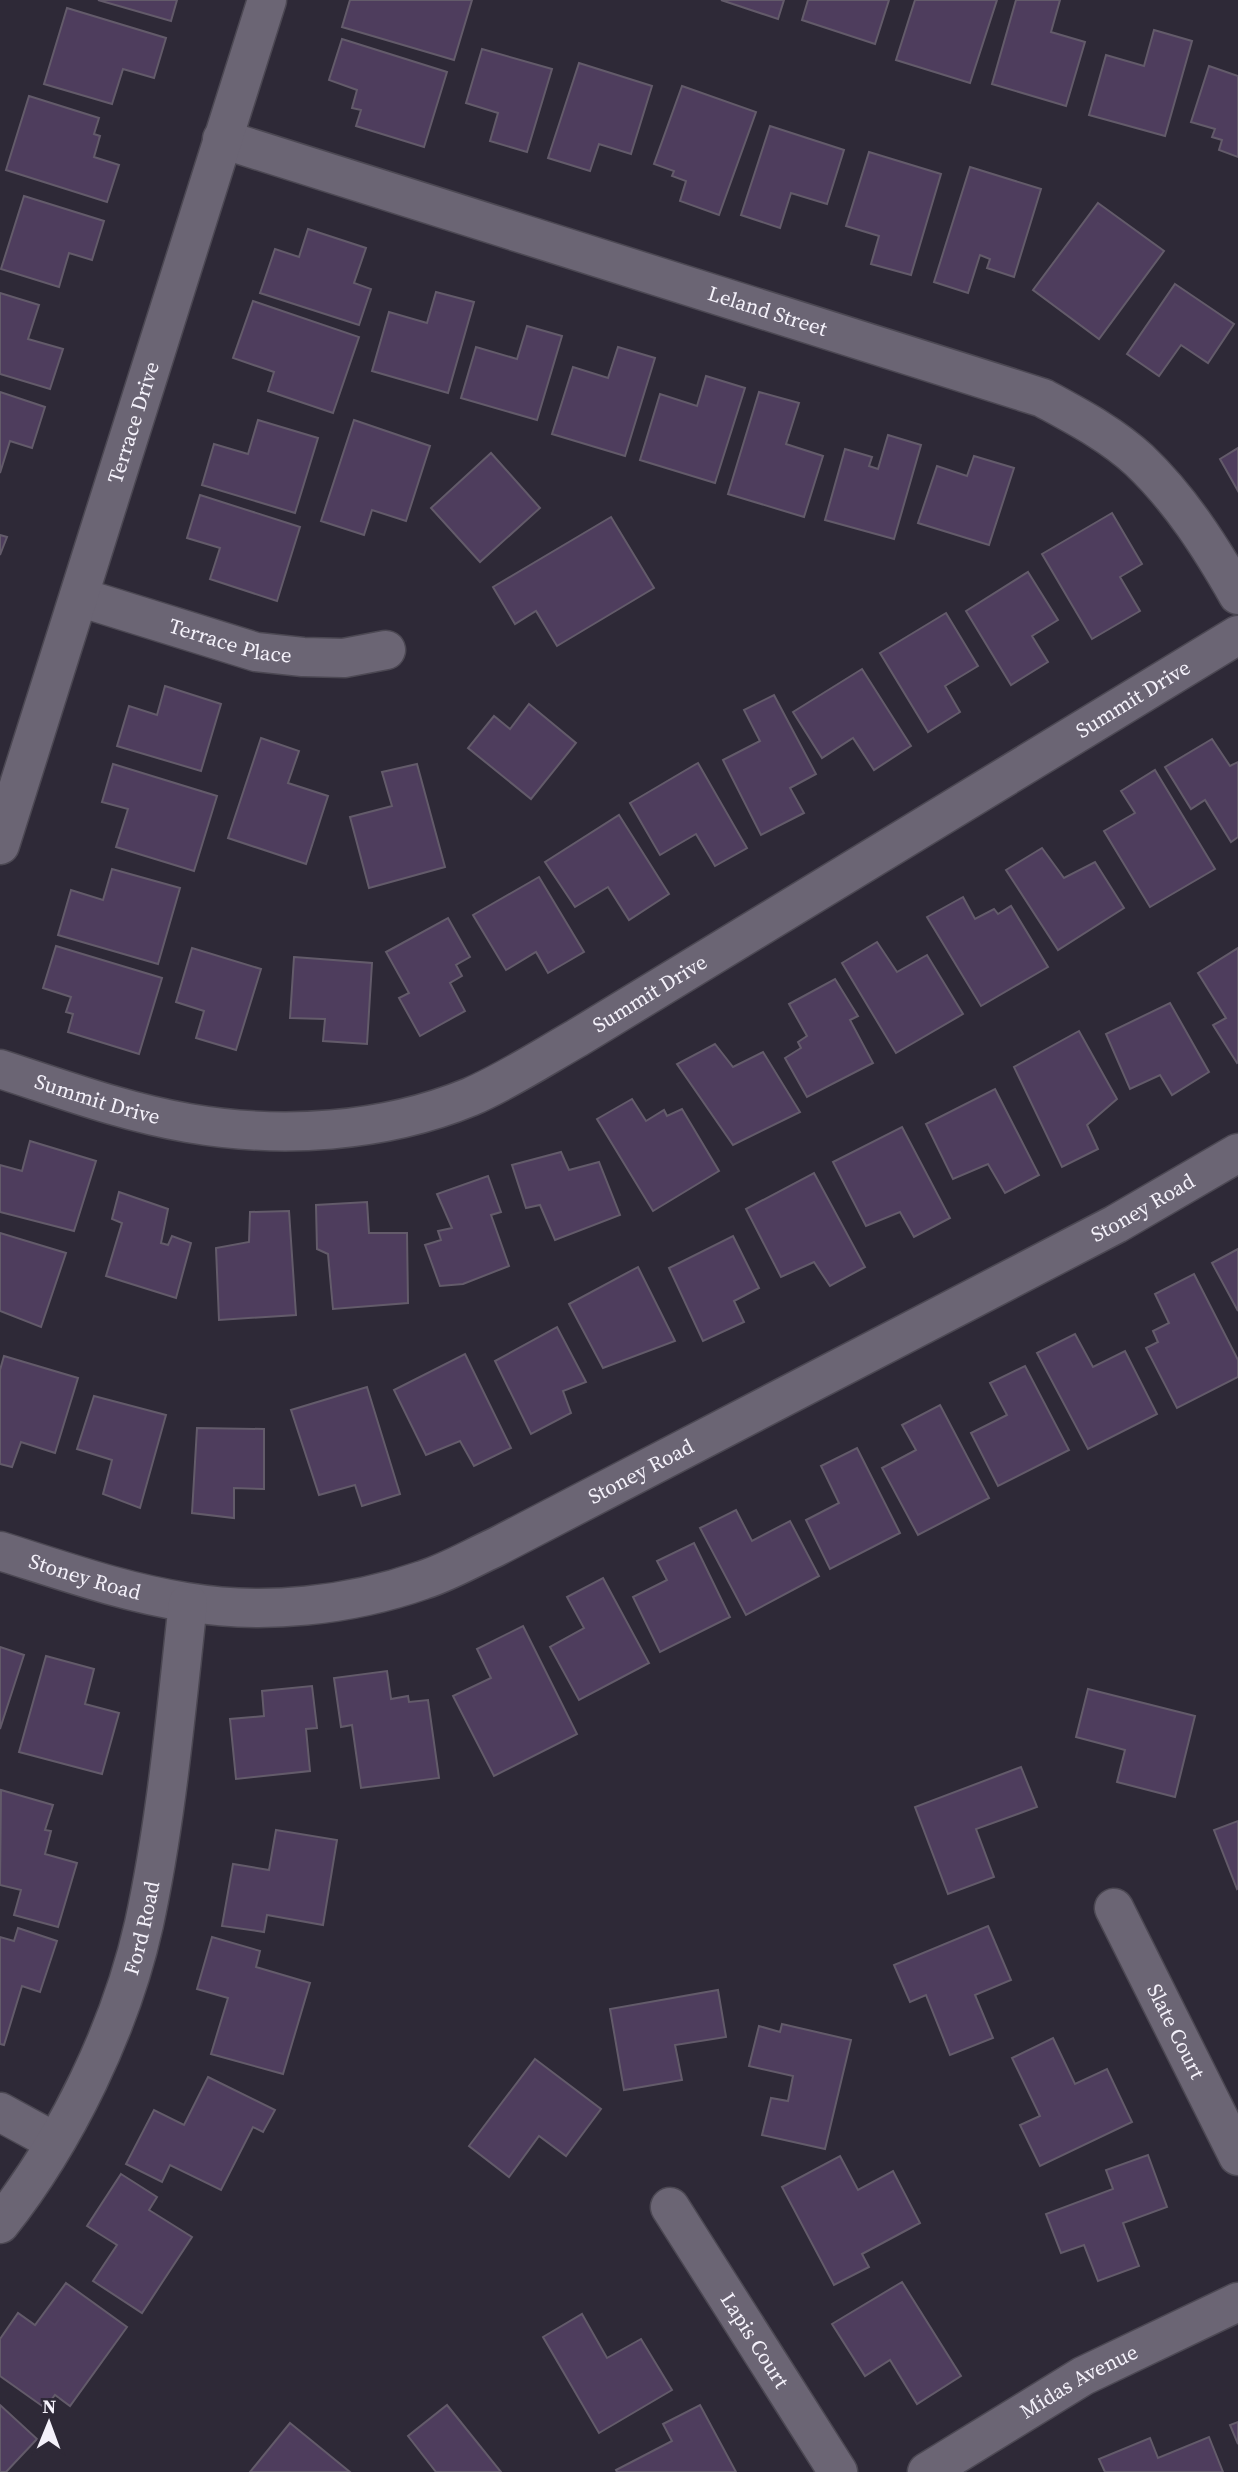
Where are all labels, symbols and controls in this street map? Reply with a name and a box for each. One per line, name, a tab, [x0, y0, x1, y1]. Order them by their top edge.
street label: Leland Street	[704, 278, 831, 343]
street label: Terrace Drive	[100, 358, 166, 487]
street label: Terrace Place	[165, 611, 293, 670]
street label: Summit Drive	[1070, 653, 1195, 745]
street label: Summit Drive	[587, 947, 712, 1039]
street label: Summit Drive	[31, 1066, 163, 1131]
street label: Stoney Road	[1086, 1166, 1200, 1249]
street label: Stoney Road	[583, 1432, 699, 1511]
street label: Stoney Road	[25, 1546, 144, 1607]
street label: Ford Road	[116, 1878, 166, 1979]
street label: Slate Court	[1140, 1979, 1212, 2084]
street label: Lapis Court	[714, 2287, 796, 2394]
street label: Midas Avenue	[1014, 2337, 1142, 2425]
north arrow	[14, 2388, 84, 2458]
text: N	[42, 2393, 57, 2419]

